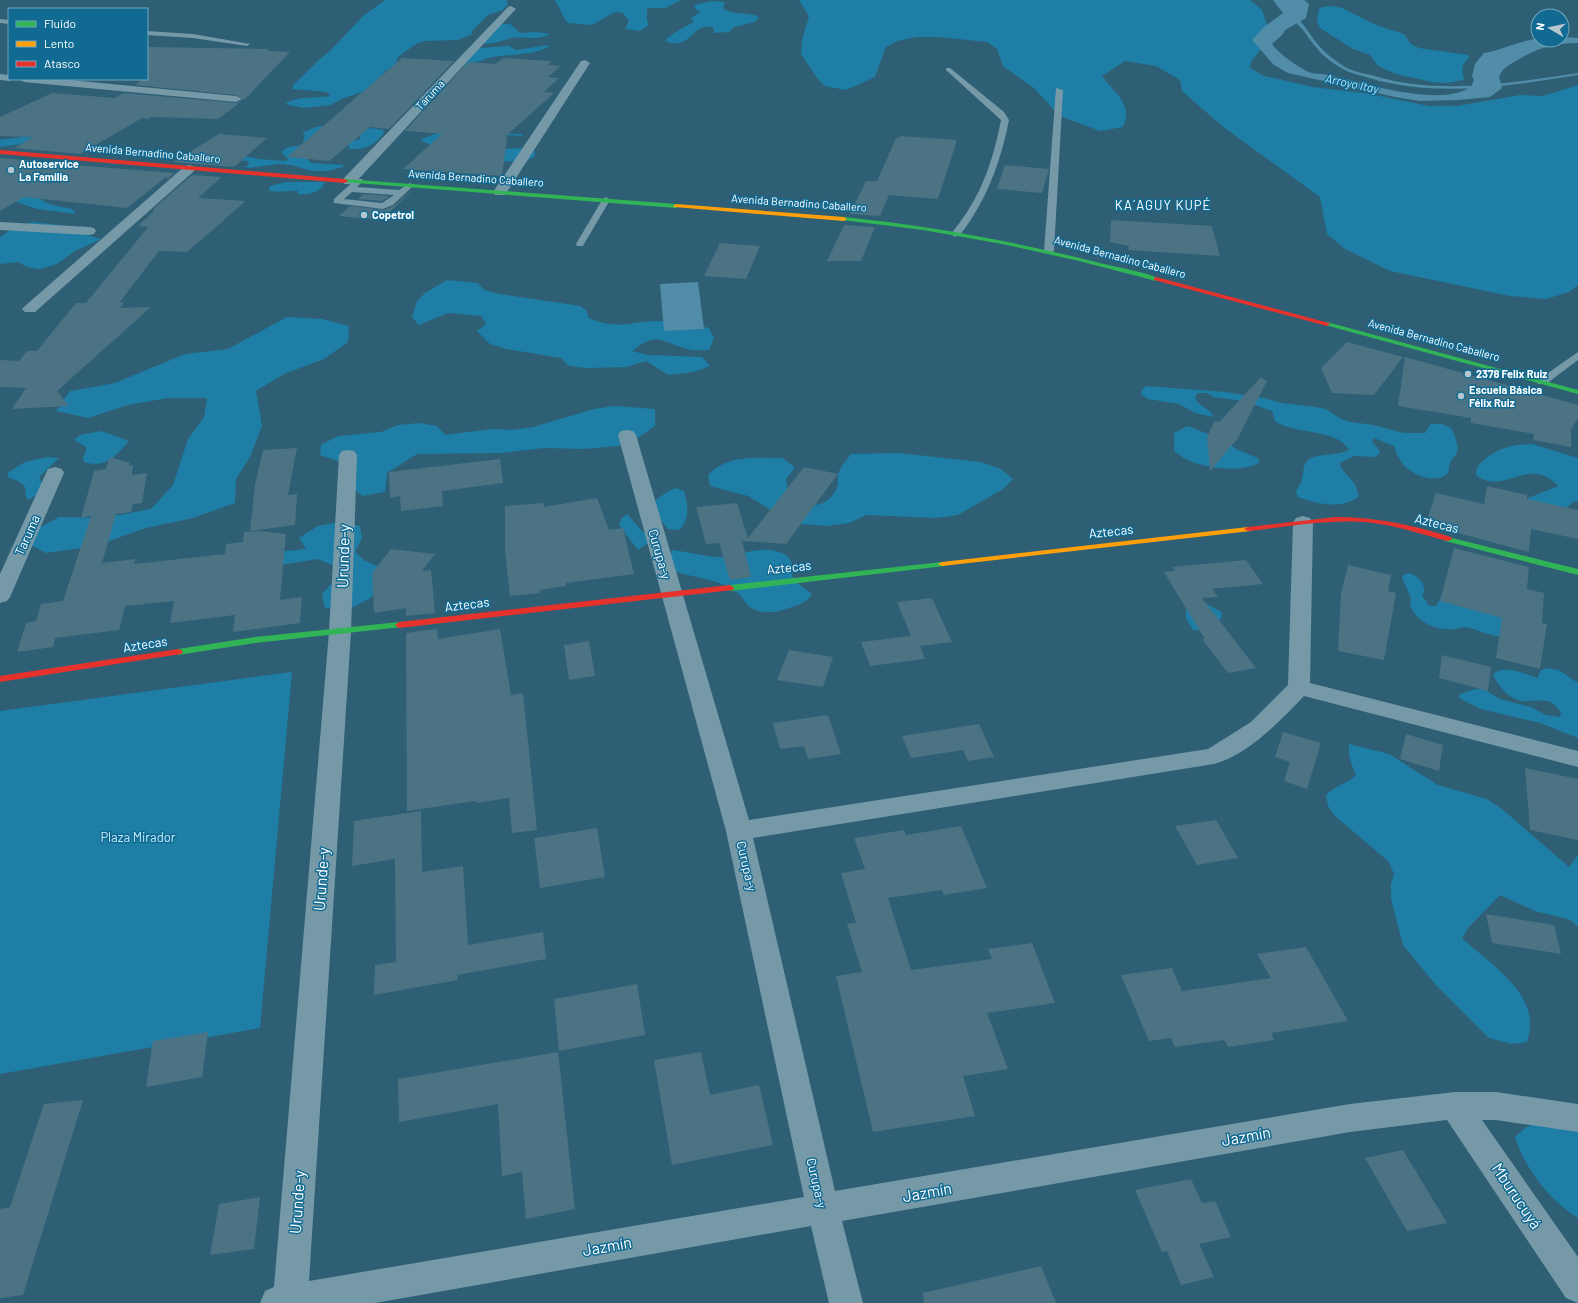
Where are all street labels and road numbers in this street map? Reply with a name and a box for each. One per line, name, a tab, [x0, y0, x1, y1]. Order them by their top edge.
street label: Taruma	[412, 77, 447, 112]
street label: Avenida Bernadino Caballero	[85, 140, 221, 165]
street label: Avenida Bernadino Caballero	[408, 166, 544, 189]
street label: Avenida Bernadino Caballero	[731, 191, 867, 214]
street label: Avenida Bernadino Caballero	[1053, 233, 1187, 280]
street label: Avenida Bernadino Caballero	[1367, 316, 1501, 363]
street label: Aztecas	[1413, 510, 1461, 536]
street label: Taruma	[11, 512, 43, 558]
street label: Aztecas	[1088, 521, 1134, 541]
street label: Urunde-y	[332, 523, 353, 588]
street label: Curupa-y	[645, 527, 675, 581]
street label: Aztecas	[766, 557, 812, 577]
street label: Aztecas	[444, 593, 490, 615]
street label: Aztecas	[122, 633, 168, 655]
street label: Curupa-y	[733, 839, 761, 893]
street label: Urunde-y	[309, 846, 332, 912]
street label: Jazmín	[1220, 1122, 1272, 1149]
street label: Curupa-y	[803, 1156, 831, 1210]
street label: Mburucuyá	[1488, 1159, 1546, 1232]
street label: Urunde-y	[285, 1169, 308, 1235]
street label: Jazmín	[901, 1178, 953, 1205]
street label: Jazmín	[581, 1232, 633, 1259]

